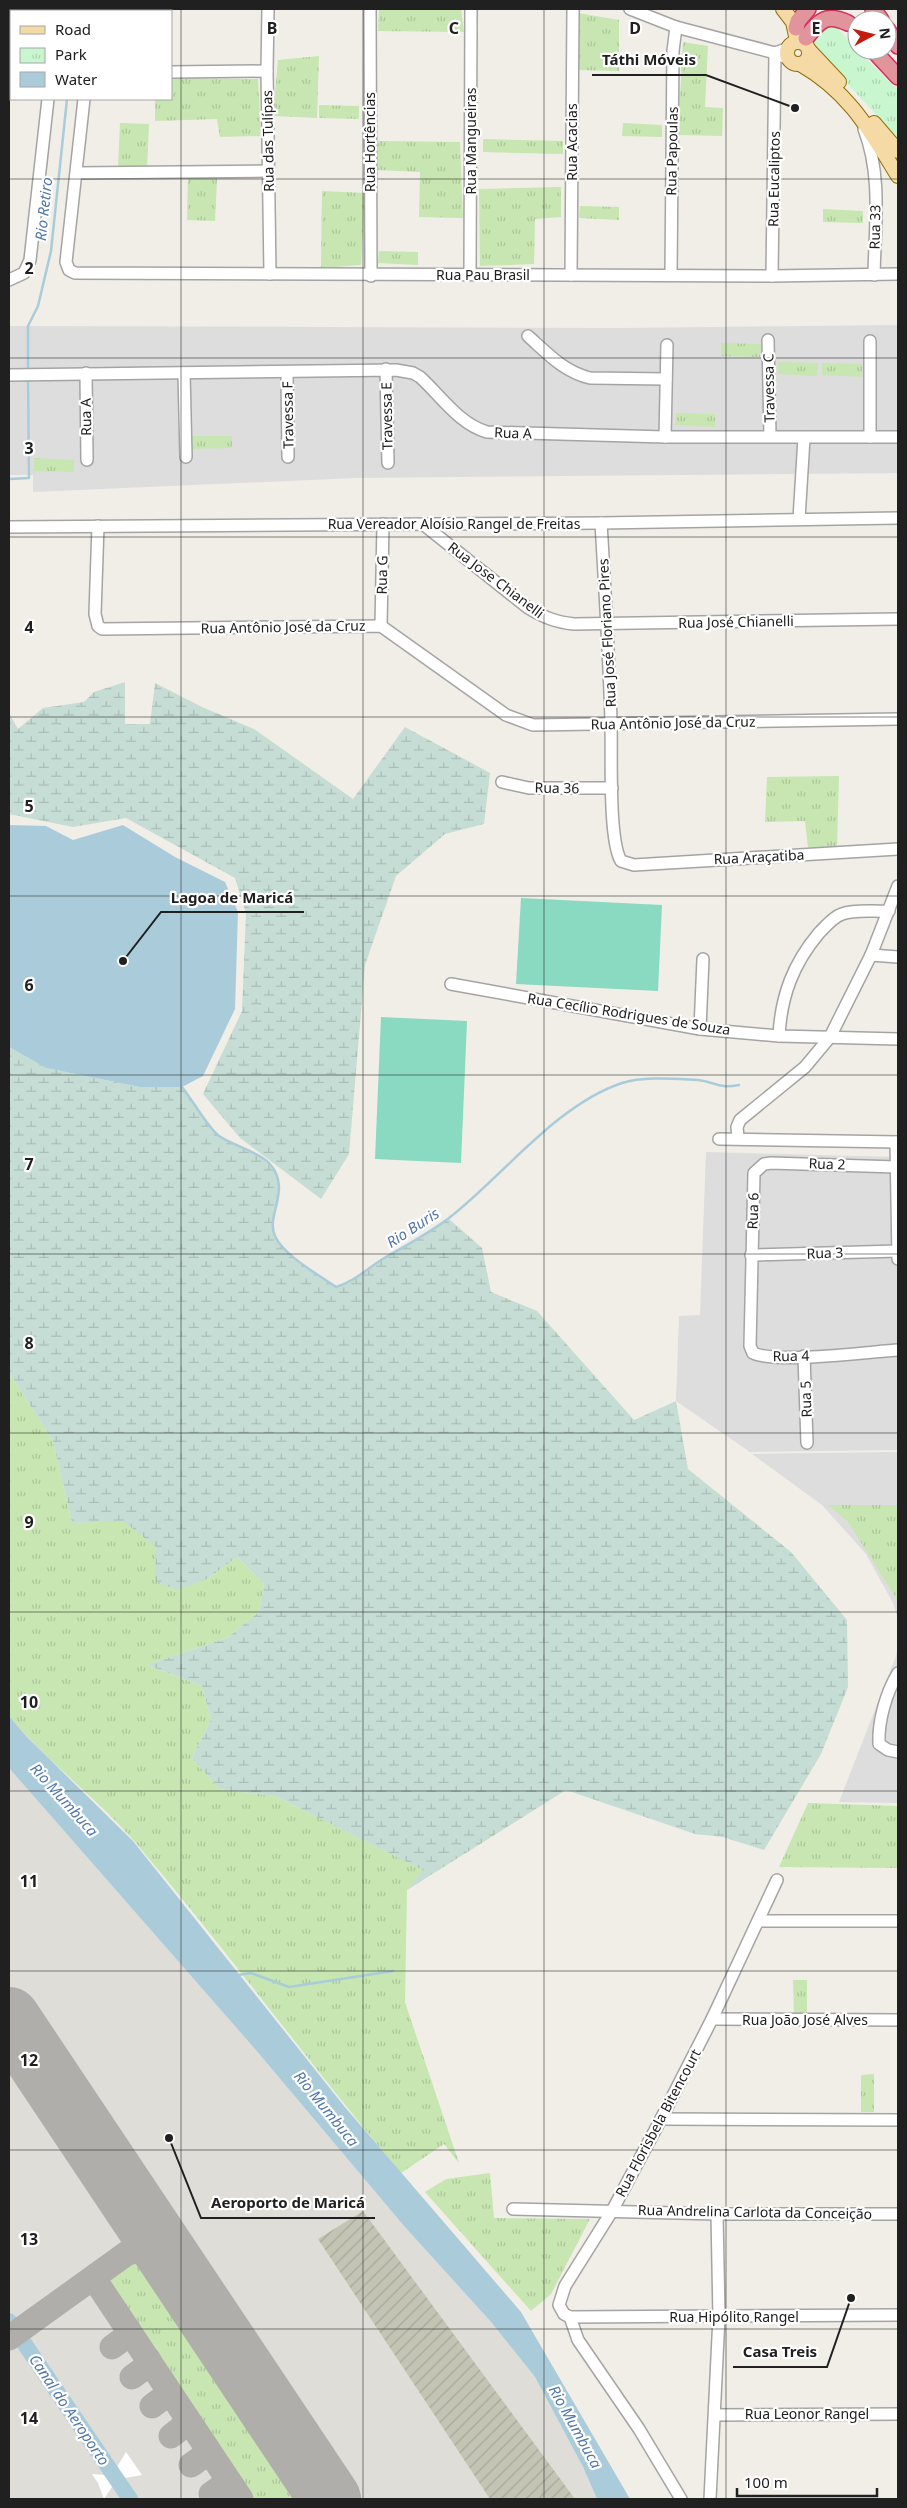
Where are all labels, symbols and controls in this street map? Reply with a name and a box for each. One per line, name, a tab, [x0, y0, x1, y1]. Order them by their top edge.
legend	[10, 10, 172, 100]
north arrow	[847, 10, 897, 60]
text: B	[267, 17, 277, 39]
text: C	[449, 17, 459, 39]
text: D	[629, 17, 641, 39]
text: E	[812, 17, 821, 39]
text: Road	[55, 19, 91, 39]
text: N	[875, 27, 896, 40]
text: Park	[55, 44, 87, 64]
callout: Táthi Móveis	[592, 45, 706, 75]
text: Táthi Móveis	[602, 49, 696, 69]
text: Water	[55, 69, 97, 89]
street label: Rua Mangueiras	[461, 87, 480, 194]
street label: Rua das Tulípas	[257, 90, 278, 192]
street label: Rua Hortências	[360, 92, 379, 192]
street label: Rua Acacias	[562, 103, 581, 181]
street label: Rua Papoulas	[661, 106, 682, 196]
street label: Rua Eucaliptos	[763, 131, 784, 227]
water label: Rio Retiro	[30, 176, 56, 242]
street label: Rua 33	[865, 204, 884, 250]
text: 2	[24, 257, 34, 279]
street label: Rua Pau Brasil	[436, 265, 530, 284]
street label: Travessa C	[758, 353, 779, 423]
street label: Travessa F	[277, 381, 298, 449]
street label: Travessa E	[376, 382, 397, 450]
street label: Rua A	[76, 398, 95, 436]
street label: Rua A	[494, 422, 532, 443]
text: 3	[24, 437, 34, 459]
street label: Rua Vereador Aloísio Rangel de Freitas	[328, 514, 581, 533]
street label: Rua Jose Chianelli	[444, 537, 548, 622]
street label: Rua G	[372, 555, 391, 595]
street label: Rua José Floriano Pires	[593, 558, 620, 708]
street label: Rua José Chianelli	[678, 611, 794, 632]
text: 4	[24, 616, 34, 638]
street label: Rua Antônio José da Cruz	[200, 616, 366, 637]
street label: Rua Antônio José da Cruz	[590, 712, 756, 733]
street label: Rua 36	[534, 778, 580, 797]
text: 5	[24, 795, 34, 817]
street label: Rua Araçatiba	[713, 845, 805, 868]
callout: Lagoa de Maricá	[161, 882, 304, 912]
text: Lagoa de Maricá	[171, 887, 293, 907]
text: 6	[24, 974, 34, 996]
street label: Rua Cecílio Rodrigues de Souza	[526, 988, 732, 1039]
text: 7	[24, 1153, 34, 1175]
street label: Rua 2	[808, 1153, 846, 1174]
street label: Rua 6	[742, 1192, 763, 1230]
water label: Rio Buris	[382, 1202, 443, 1252]
street label: Rua 3	[806, 1242, 844, 1263]
text: 8	[24, 1332, 34, 1354]
street label: Rua 4	[772, 1346, 810, 1365]
street label: Rua 5	[795, 1380, 816, 1418]
text: 9	[24, 1511, 34, 1533]
text: 10	[20, 1691, 38, 1713]
water label: Rio Mumbuca	[27, 1758, 103, 1841]
text: 11	[20, 1870, 38, 1892]
street label: Rua João José Alves	[742, 2010, 868, 2029]
street label: Rua Florisbela Bitencourt	[610, 2046, 705, 2200]
text: 12	[20, 2049, 38, 2071]
water label: Rio Mumbuca	[290, 2066, 364, 2151]
callout: Aeroporto de Maricá	[201, 2188, 375, 2218]
text: Aeroporto de Maricá	[211, 2192, 365, 2212]
street label: Rua Andrelina Carlota da Conceição	[638, 2200, 872, 2223]
text: 13	[20, 2228, 38, 2250]
street label: Rua Hipólito Rangel	[669, 2307, 799, 2326]
callout: Casa Treis	[733, 2337, 827, 2367]
text: Casa Treis	[743, 2341, 817, 2361]
water label: Canal do Aeroporto	[25, 2350, 114, 2469]
water label: Rio Mumbuca	[545, 2381, 607, 2472]
street label: Rua Leonor Rangel	[745, 2404, 869, 2423]
text: 14	[20, 2407, 38, 2429]
scale bar	[737, 2466, 877, 2498]
text: 100 m	[744, 2472, 788, 2492]

